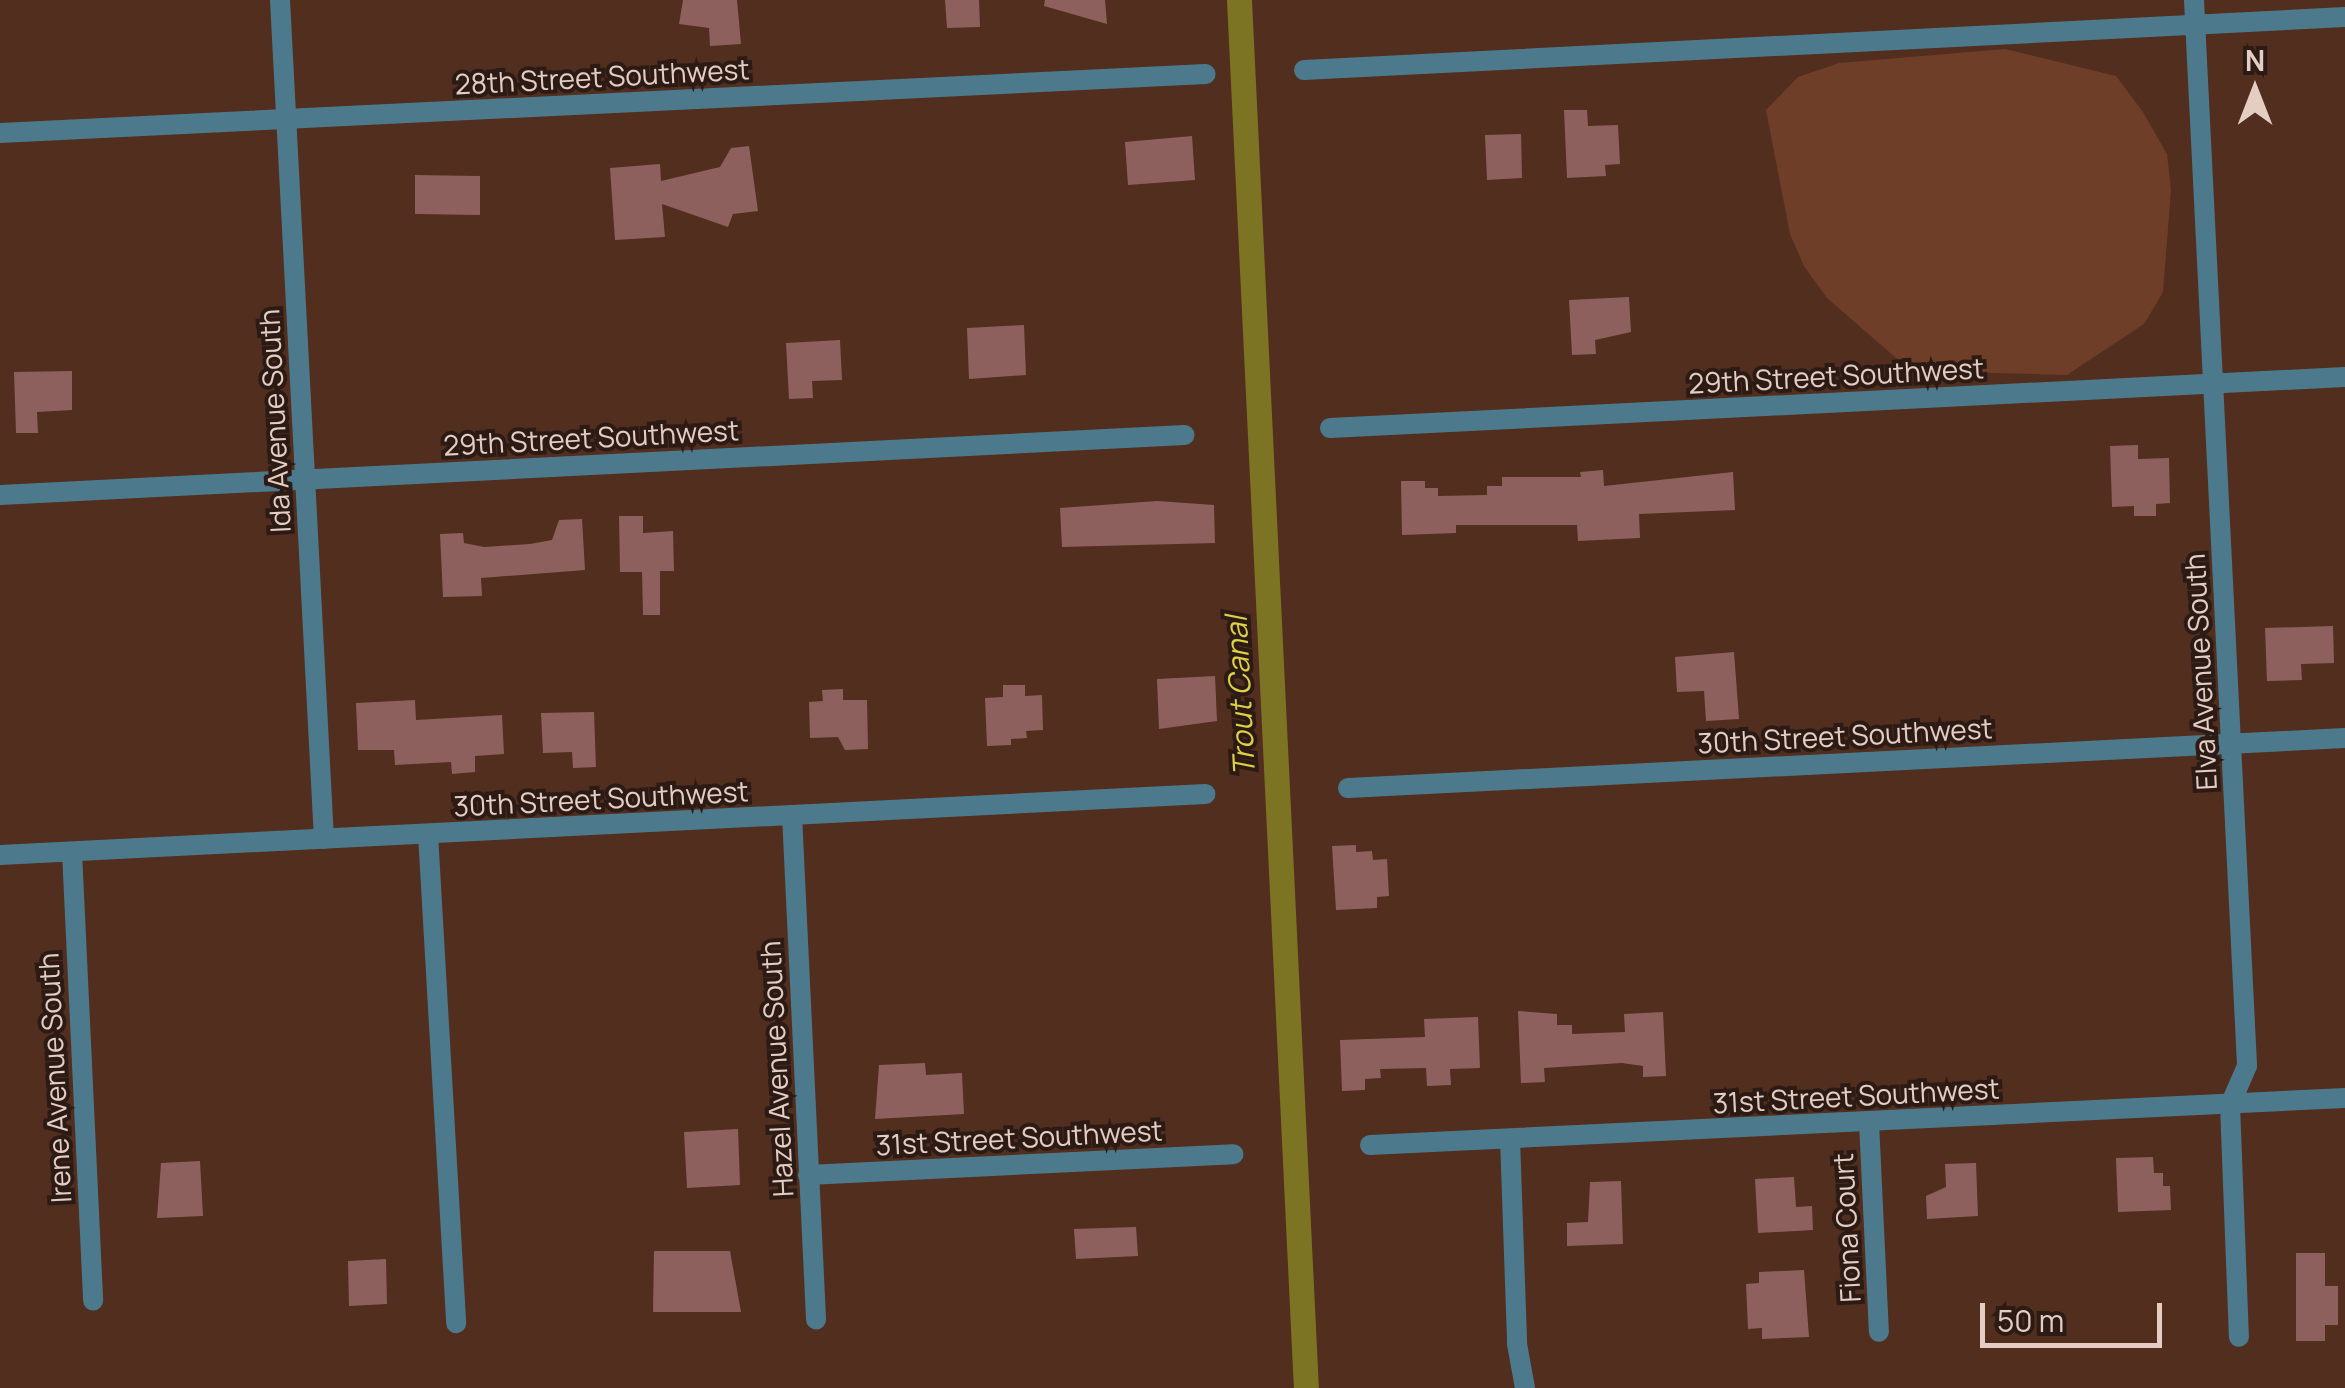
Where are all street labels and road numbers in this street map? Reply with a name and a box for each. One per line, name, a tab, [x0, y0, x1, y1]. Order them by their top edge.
street label: 28th Street Southwest	[454, 52, 750, 100]
street label: Ida Avenue South	[251, 308, 297, 534]
street label: 29th Street Southwest	[1687, 350, 1985, 400]
street label: 29th Street Southwest	[442, 412, 740, 462]
street label: Elva Avenue South	[2177, 553, 2223, 791]
street label: 30th Street Southwest	[1697, 710, 1993, 760]
street label: 30th Street Southwest	[453, 773, 749, 823]
street label: Hazel Avenue South	[753, 940, 799, 1198]
street label: Irene Avenue South	[31, 952, 77, 1204]
street label: 31st Street Southwest	[1712, 1071, 2000, 1119]
street label: 31st Street Southwest	[875, 1113, 1163, 1161]
street label: Fiona Court	[1825, 1152, 1867, 1304]

